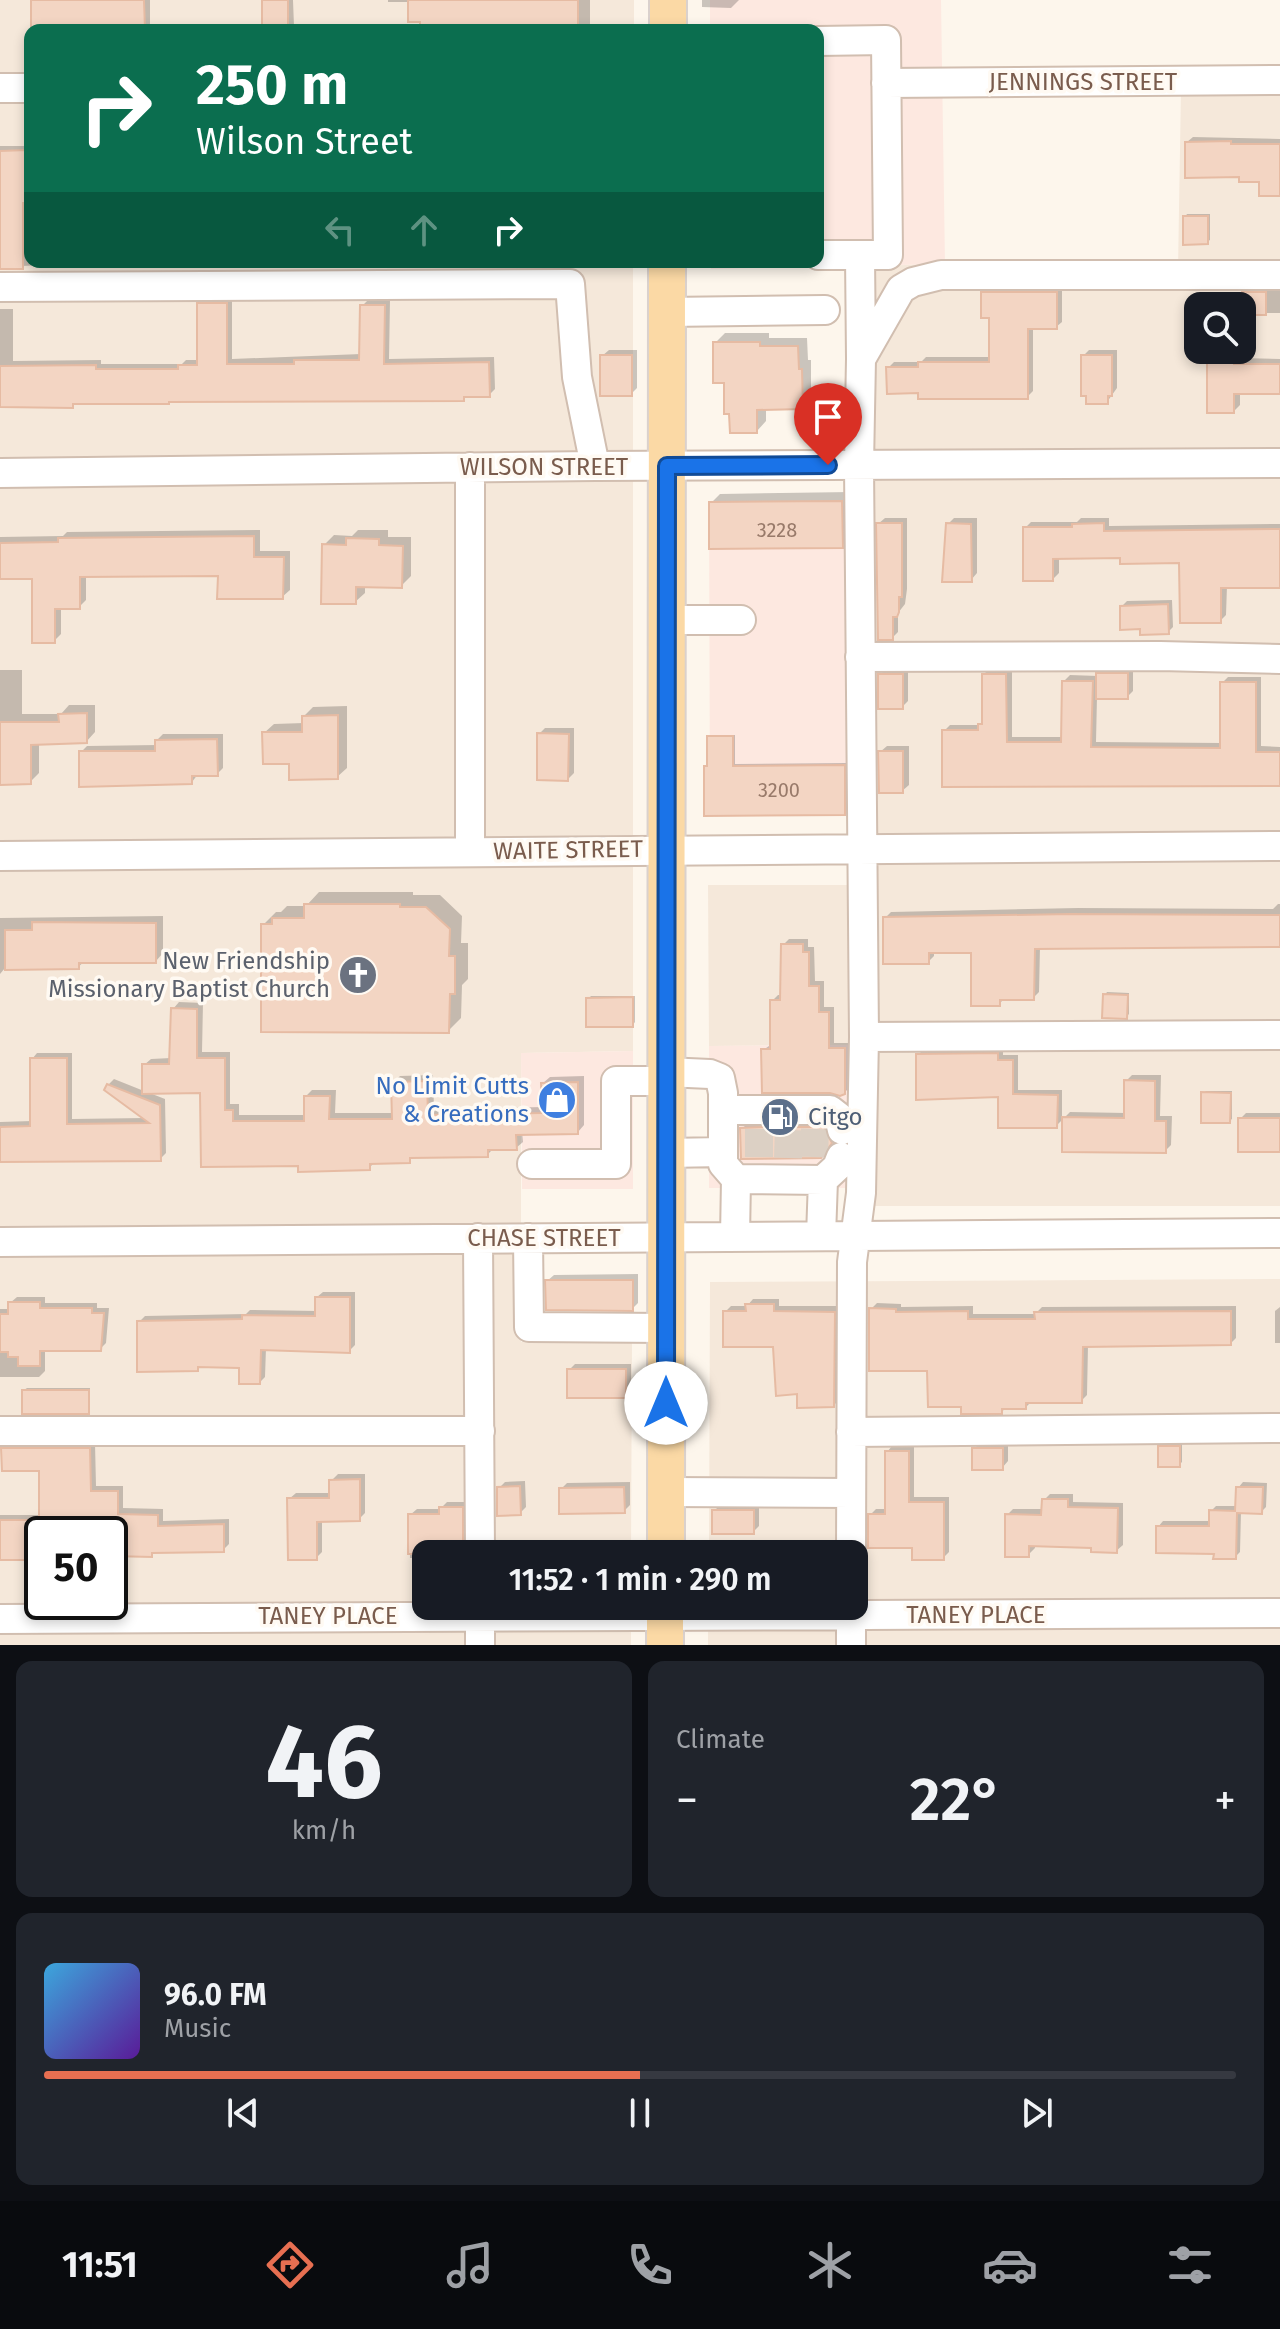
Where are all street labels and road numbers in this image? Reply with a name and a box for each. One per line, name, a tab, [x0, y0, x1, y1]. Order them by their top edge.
street label: JENNINGS STREET	[989, 68, 1178, 96]
street label: WILSON STREET	[460, 453, 629, 481]
street label: WAITE STREET	[493, 835, 644, 865]
street label: CHASE STREET	[467, 1224, 621, 1252]
street label: TANEY PLACE	[906, 1601, 1046, 1629]
street label: TANEY PLACE	[258, 1602, 398, 1630]

